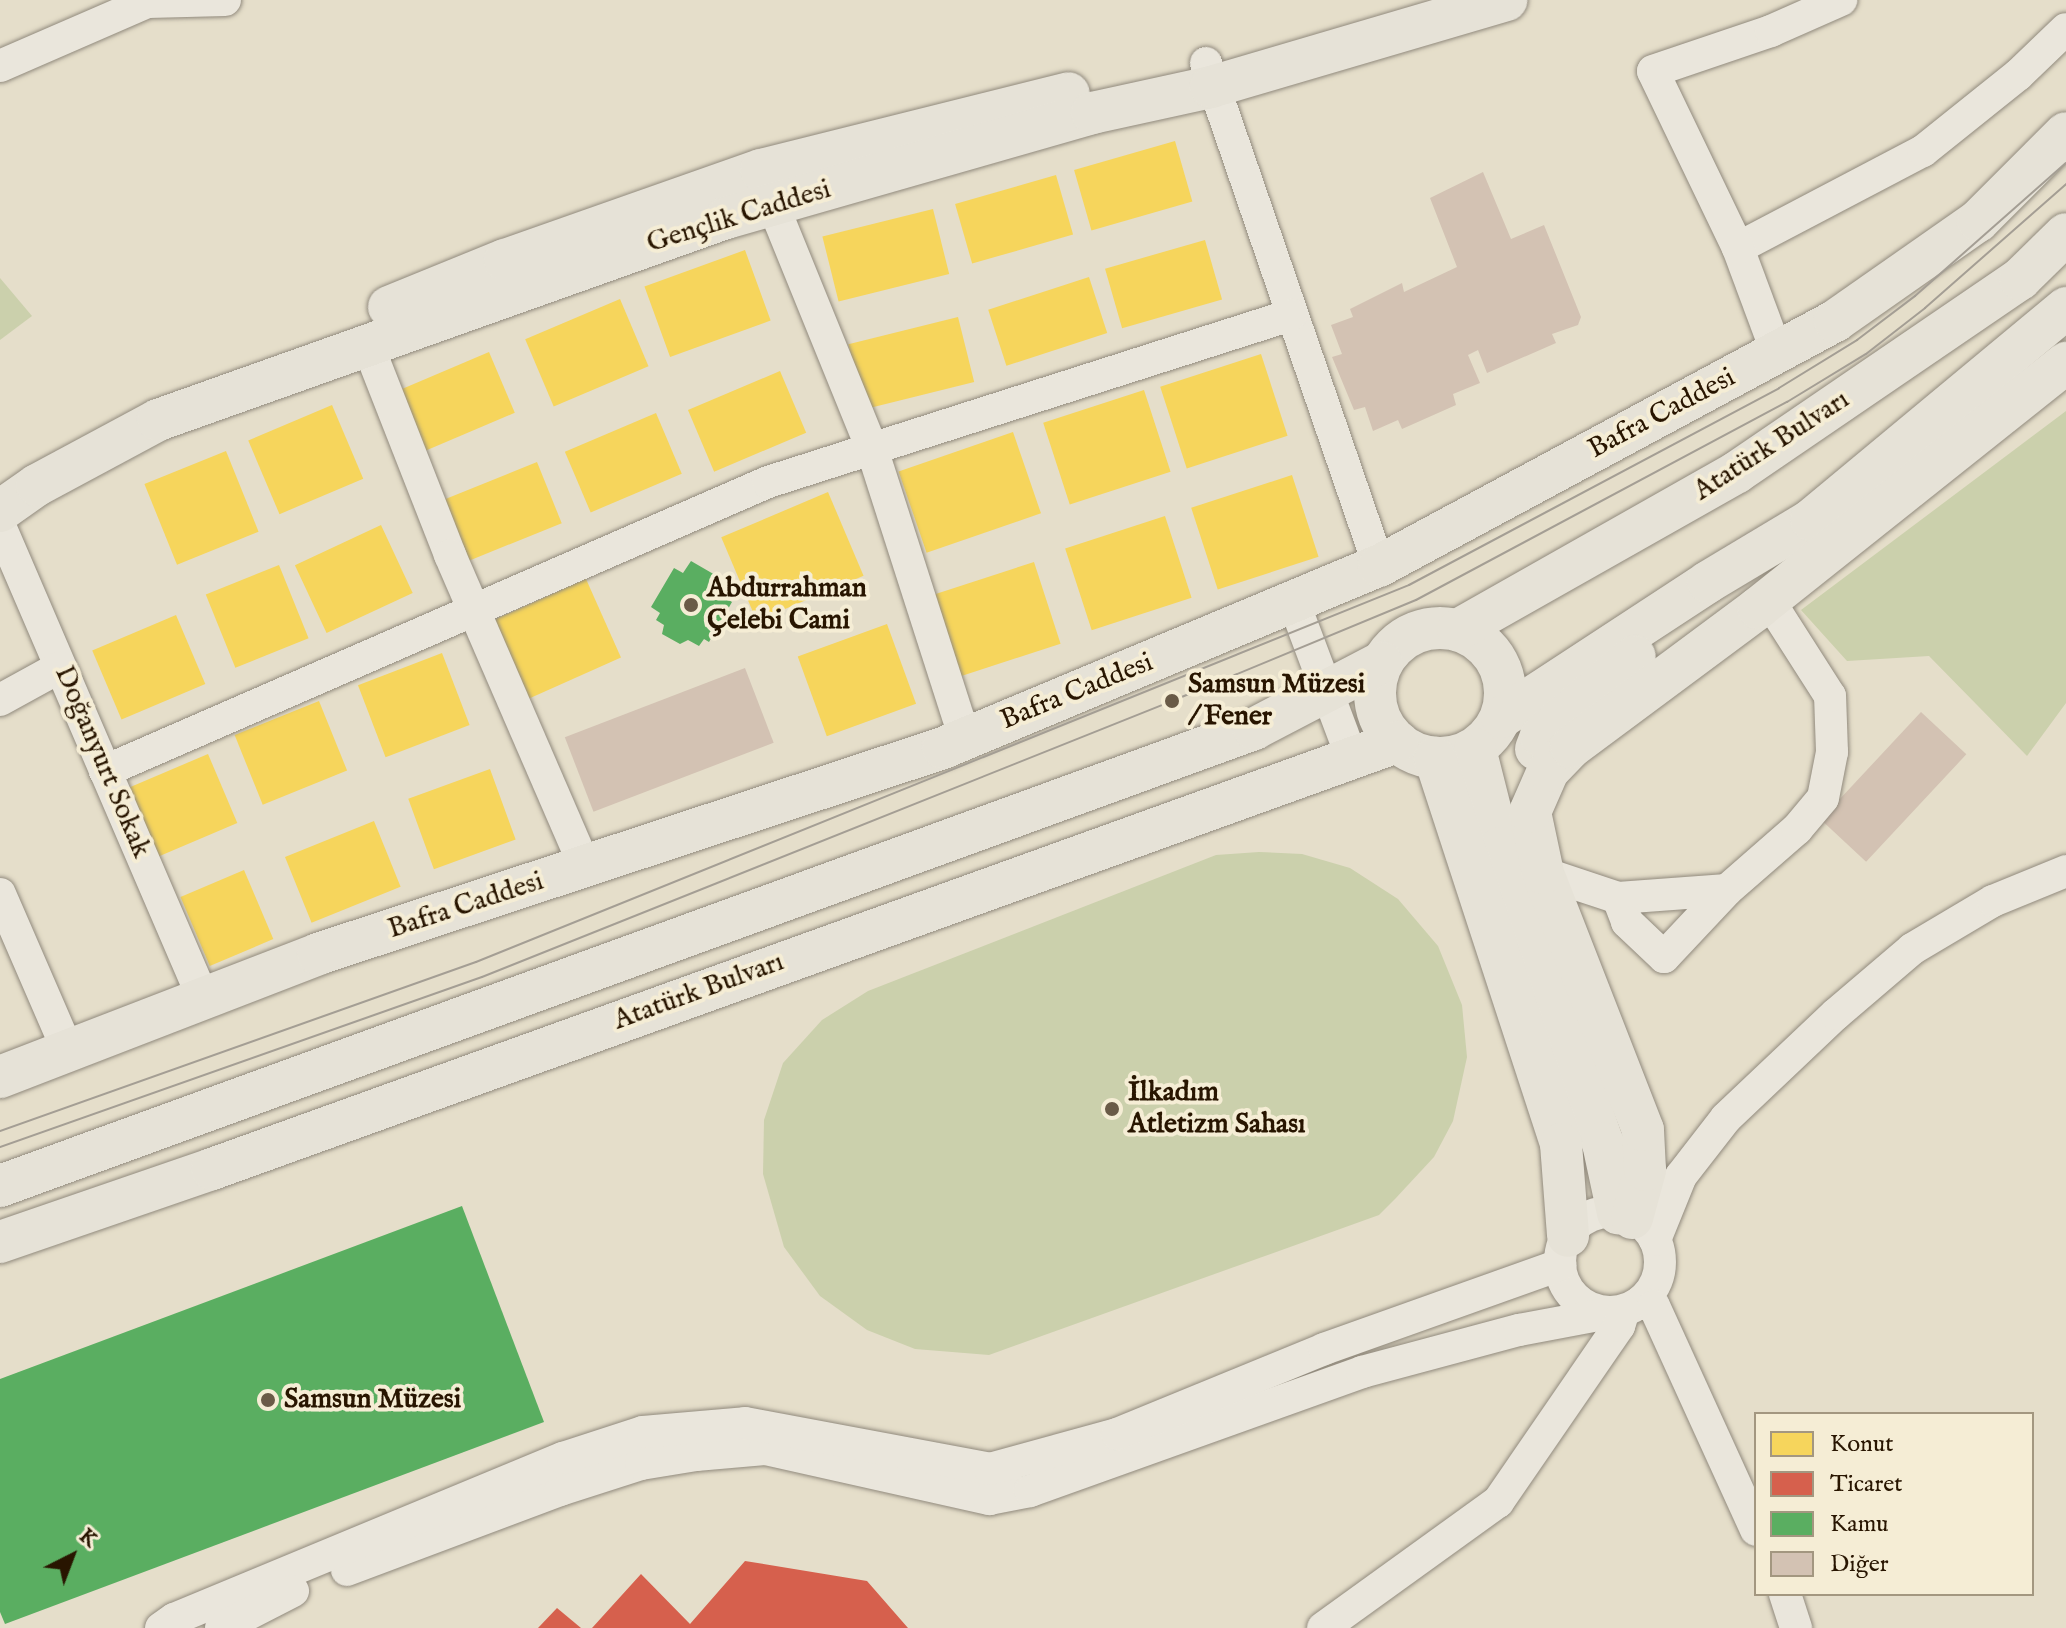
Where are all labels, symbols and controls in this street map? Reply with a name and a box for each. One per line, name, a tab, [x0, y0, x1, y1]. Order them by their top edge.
street label: Gençlik Caddesi	[643, 173, 835, 261]
street label: Bafra Caddesi	[1583, 361, 1741, 467]
street label: Atatürk Bulvarı	[1688, 383, 1856, 509]
place label: Abdurrahman Çelebi Cami	[707, 572, 867, 638]
marker: Abdurrahman Çelebi Cami	[682, 596, 700, 614]
street label: Bafra Caddesi	[996, 646, 1158, 738]
street label: Doğanyurt Sokak	[46, 661, 158, 863]
place label: Samsun Müzesi / Fener	[1188, 668, 1365, 734]
marker: Samsun Müzesi / Fener	[1163, 692, 1181, 710]
street label: Bafra Caddesi	[384, 865, 548, 947]
street label: Atatürk Bulvarı	[609, 946, 789, 1038]
place label: İlkadım Atletizm Sahası	[1128, 1076, 1306, 1142]
marker: İlkadım Atletizm Sahası	[1103, 1100, 1121, 1118]
place label: Samsun Müzesi	[284, 1383, 461, 1417]
marker: Samsun Müzesi	[259, 1391, 277, 1409]
legend	[1754, 1412, 2034, 1596]
text: Konut	[1830, 1429, 1893, 1460]
text: Ticaret	[1830, 1469, 1903, 1500]
text: Kamu	[1830, 1509, 1889, 1540]
north arrow	[32, 1516, 112, 1596]
text: K	[73, 1522, 103, 1554]
text: Diğer	[1830, 1549, 1889, 1580]

